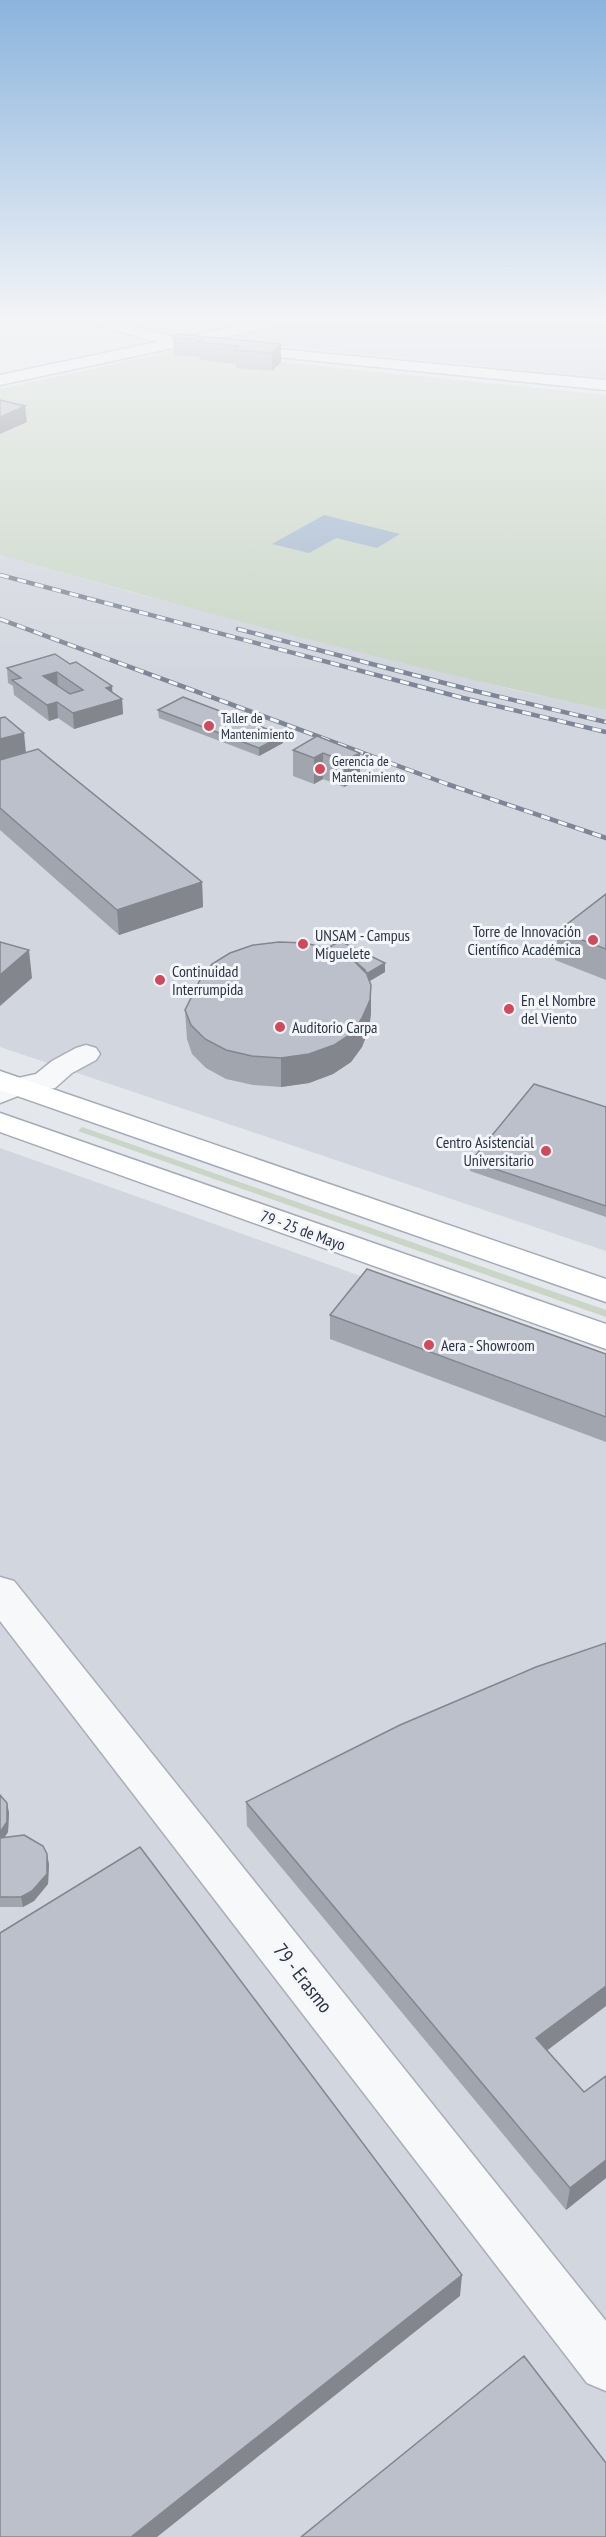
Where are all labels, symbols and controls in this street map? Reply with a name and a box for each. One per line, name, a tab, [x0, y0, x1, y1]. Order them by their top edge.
place label: Taller de Mantenimiento	[221, 709, 294, 743]
marker: Taller de Mantenimiento	[202, 719, 216, 733]
place label: Gerencia de Mantenimiento	[332, 752, 405, 786]
marker: Gerencia de Mantenimiento	[313, 762, 327, 776]
place label: Torre de Innovación Científico Académica	[467, 921, 581, 959]
place label: UNSAM - Campus Miguelete	[315, 925, 410, 963]
marker: Torre de Innovación Científico Académica	[586, 933, 600, 947]
marker: UNSAM - Campus Miguelete	[296, 937, 310, 951]
place label: Continuidad Interrumpida	[172, 961, 244, 999]
marker: Continuidad Interrumpida	[153, 973, 167, 987]
place label: En el Nombre del Viento	[521, 990, 596, 1028]
marker: En el Nombre del Viento	[502, 1002, 516, 1016]
place label: Auditorio Carpa	[292, 1017, 378, 1037]
marker: Auditorio Carpa	[273, 1020, 287, 1034]
place label: Centro Asistencial Universitario	[436, 1132, 534, 1170]
marker: Centro Asistencial Universitario	[539, 1144, 553, 1158]
street label: 79 - 25 de Mayo	[258, 1205, 348, 1255]
place label: Aera - Showroom	[441, 1335, 535, 1355]
marker: Aera - Showroom	[422, 1338, 436, 1352]
street label: 79 - Erasmo	[268, 1938, 338, 2018]

